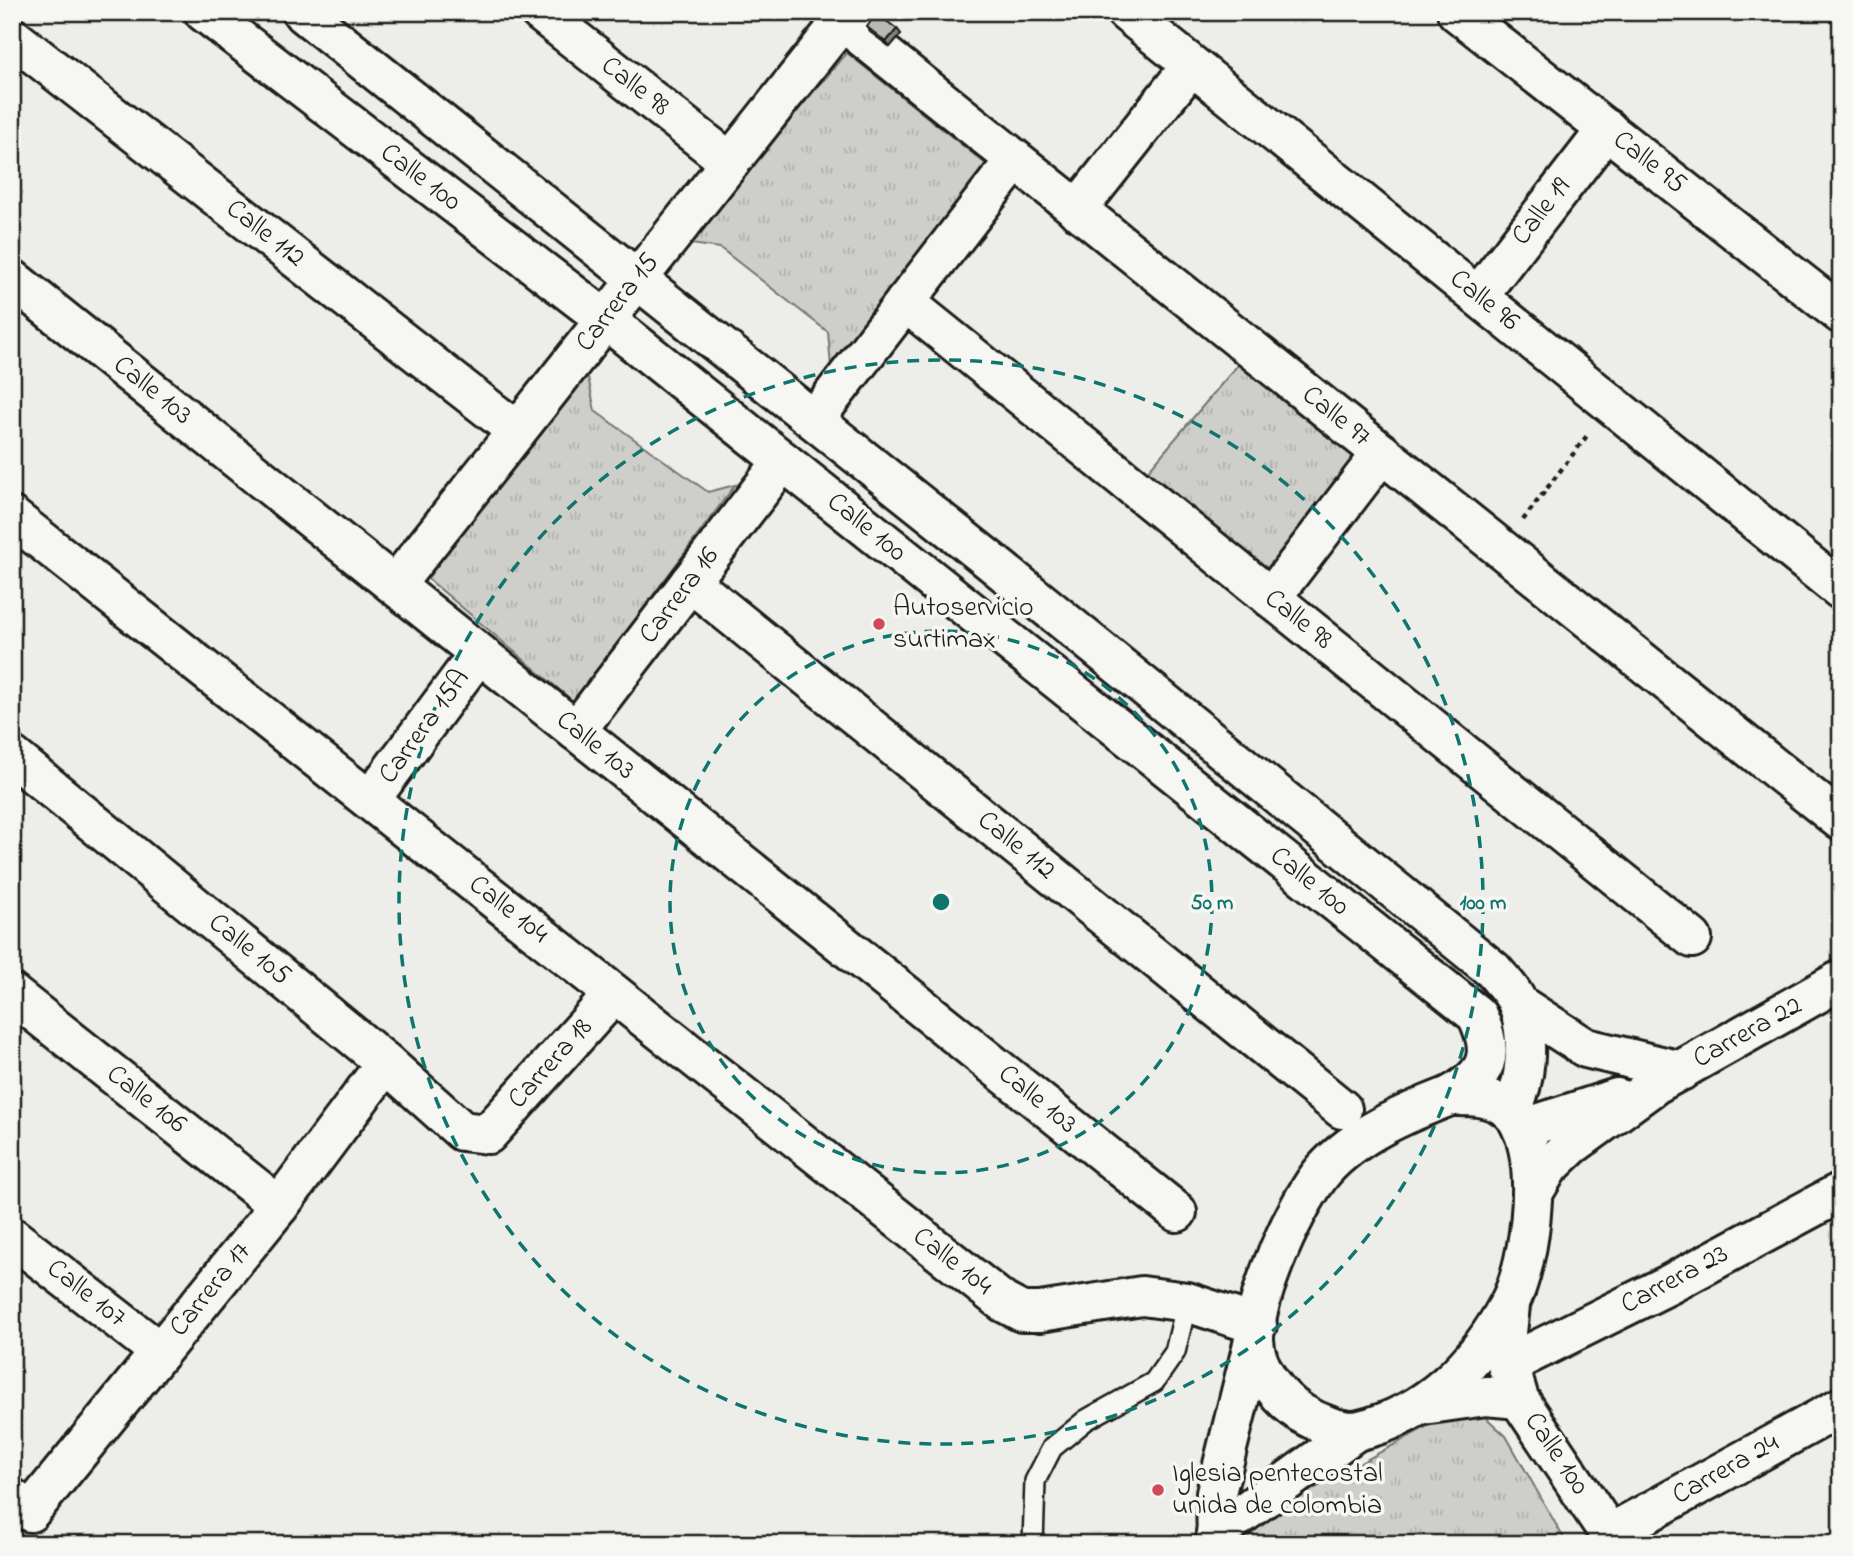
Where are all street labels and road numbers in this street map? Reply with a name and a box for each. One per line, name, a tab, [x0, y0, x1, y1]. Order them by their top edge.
street label: Calle 98	[591, 47, 679, 127]
street label: Calle 95	[1603, 121, 1695, 205]
street label: Calle 100	[371, 134, 469, 222]
street label: Calle 19	[1502, 169, 1582, 255]
street label: Calle 112	[216, 190, 314, 278]
street label: Carrera 15	[566, 245, 670, 361]
street label: Calle 96	[1440, 260, 1528, 342]
street label: Calle 103	[103, 346, 201, 436]
street label: Calle 97	[1292, 376, 1380, 458]
street label: Calle 100	[817, 483, 915, 573]
street label: Carrera 16	[630, 539, 730, 653]
street label: Calle 98	[1255, 579, 1341, 661]
street label: Carrera 15A	[369, 661, 481, 793]
street label: Calle 103	[546, 701, 644, 791]
street label: Calle 112	[968, 801, 1064, 891]
street label: Calle 100	[1260, 837, 1358, 927]
street label: Calle 104	[459, 866, 557, 955]
street label: Calle 105	[199, 904, 299, 996]
street label: Carrera 22	[1686, 986, 1810, 1080]
street label: Carrera 18	[499, 1009, 603, 1119]
street label: Calle 106	[97, 1055, 195, 1145]
street label: Calle 103	[988, 1055, 1086, 1145]
street label: Calle 104	[903, 1218, 1001, 1307]
street label: Carrera 17	[160, 1233, 262, 1346]
street label: Carrera 23	[1614, 1235, 1736, 1325]
street label: Calle 107	[37, 1250, 135, 1339]
street label: Calle 100	[1513, 1404, 1599, 1504]
street label: Carrera 24	[1665, 1424, 1787, 1516]

